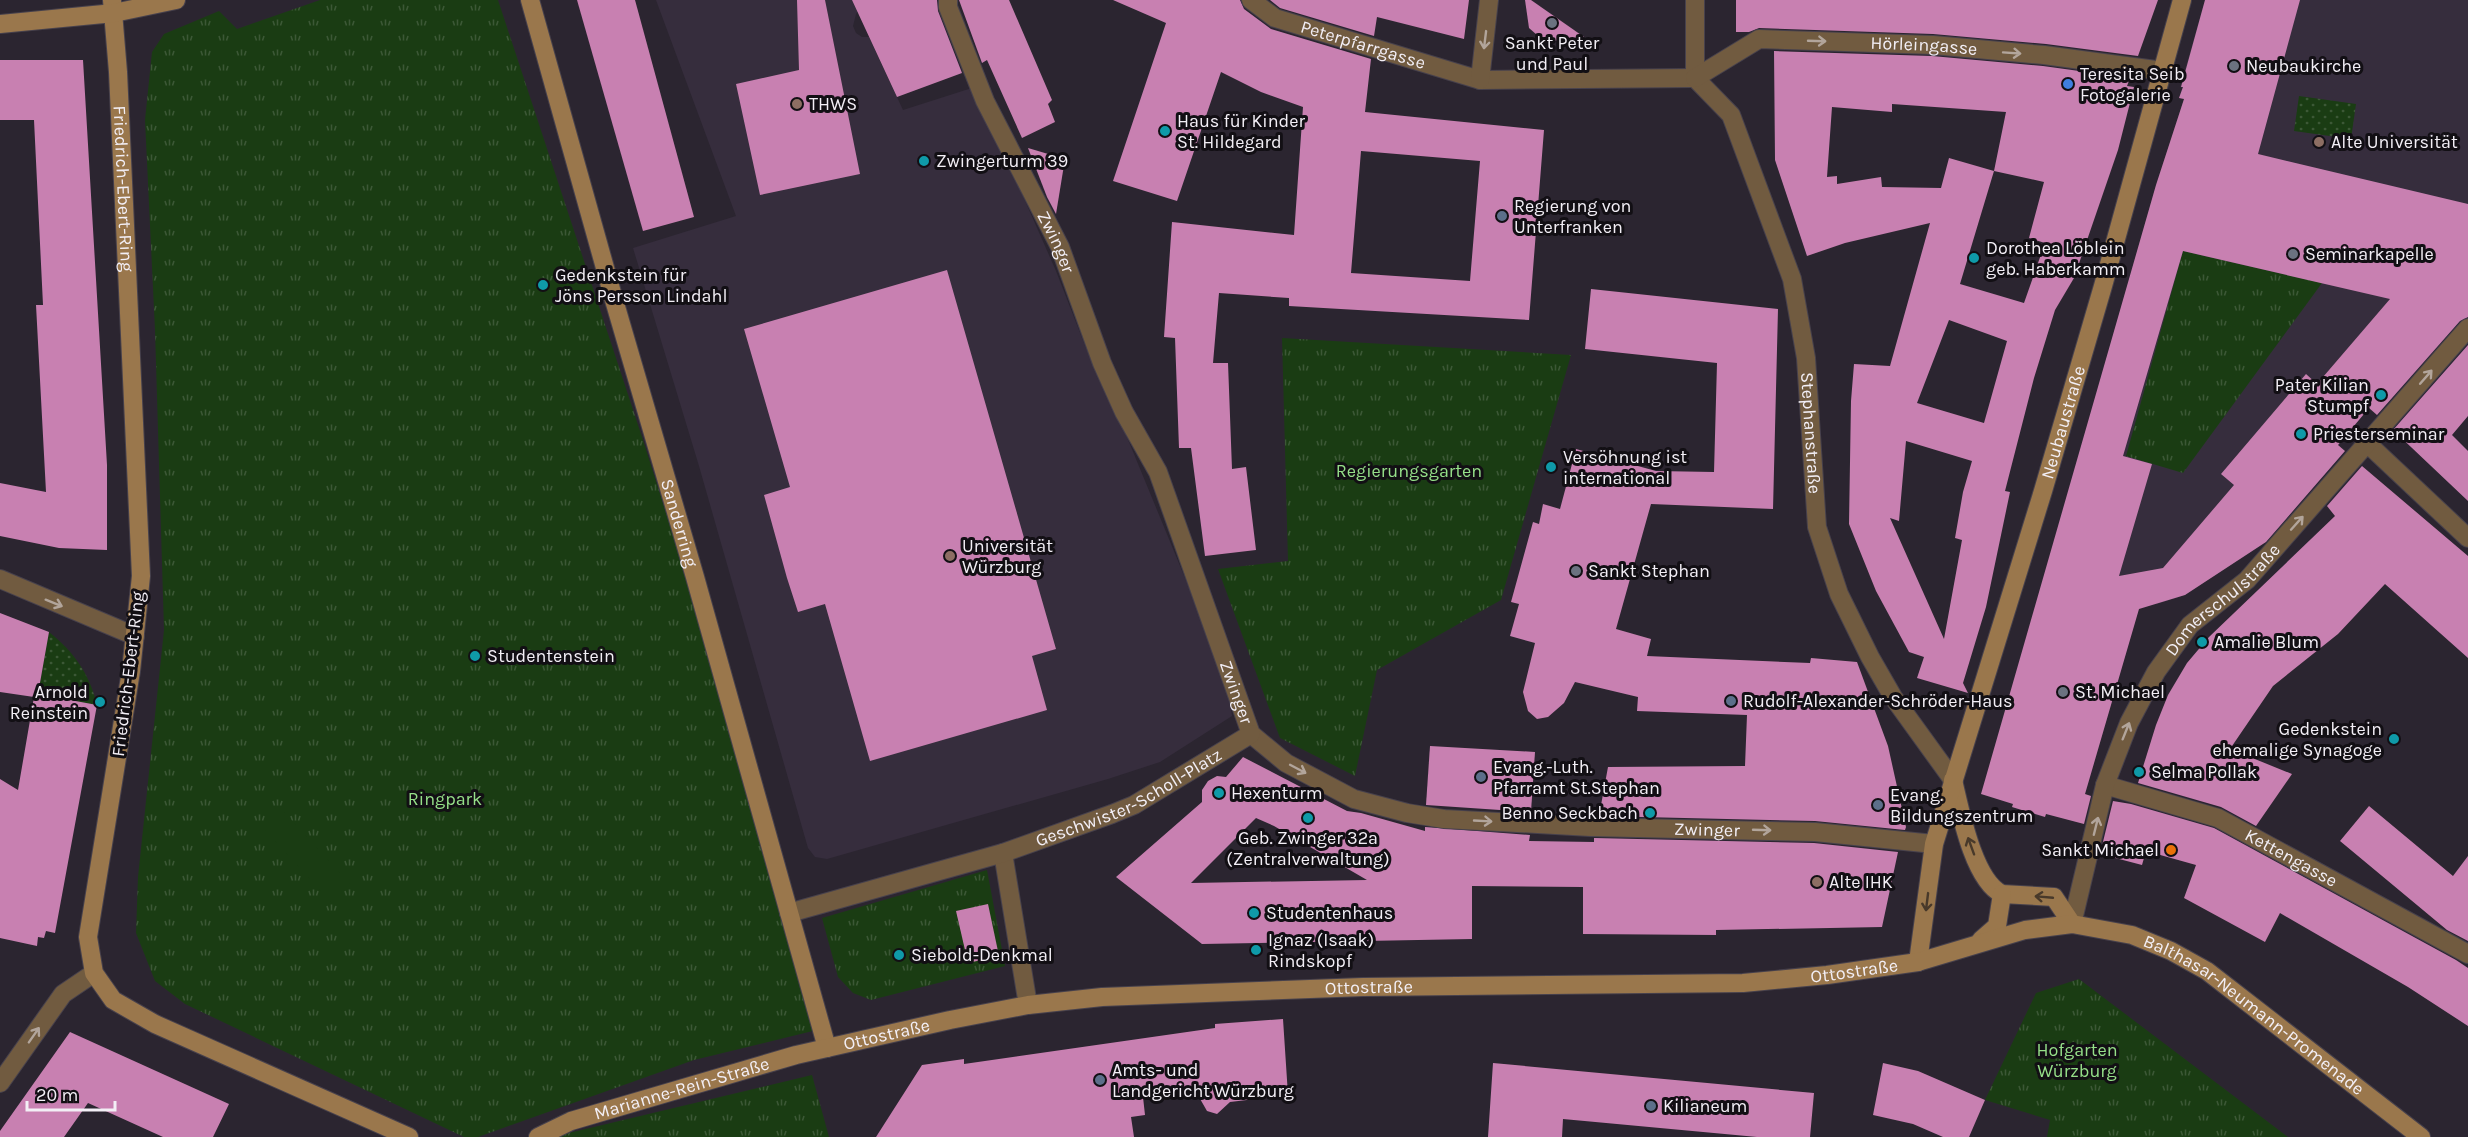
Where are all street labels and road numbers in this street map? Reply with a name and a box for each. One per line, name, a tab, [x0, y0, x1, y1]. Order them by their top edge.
street label: Peterpfarrgasse	[1298, 15, 1428, 74]
street label: Hörleingasse	[1870, 32, 1978, 60]
street label: Friedrich-Ebert-Ring	[109, 105, 138, 272]
street label: Zwinger	[1032, 207, 1080, 276]
street label: Neubaustraße	[2036, 363, 2090, 482]
street label: Stephanstraße	[1796, 371, 1826, 495]
street label: Sanderring	[656, 476, 703, 570]
street label: Domerschulstraße	[2160, 539, 2285, 660]
street label: Friedrich-Ebert-Ring	[107, 590, 149, 758]
street label: Zwinger	[1215, 658, 1258, 728]
street label: Geschwister-Scholl-Platz	[1033, 743, 1226, 851]
street label: Zwinger	[1674, 818, 1741, 841]
street label: Kettengasse	[2241, 824, 2341, 892]
street label: Balthasar-Neumann-Promenade	[2140, 930, 2369, 1100]
street label: Ottostraße	[1809, 954, 1899, 988]
street label: Ottostraße	[1324, 975, 1413, 999]
street label: Ottostraße	[841, 1014, 932, 1055]
street label: Marianne-Rein-Straße	[592, 1052, 772, 1125]

